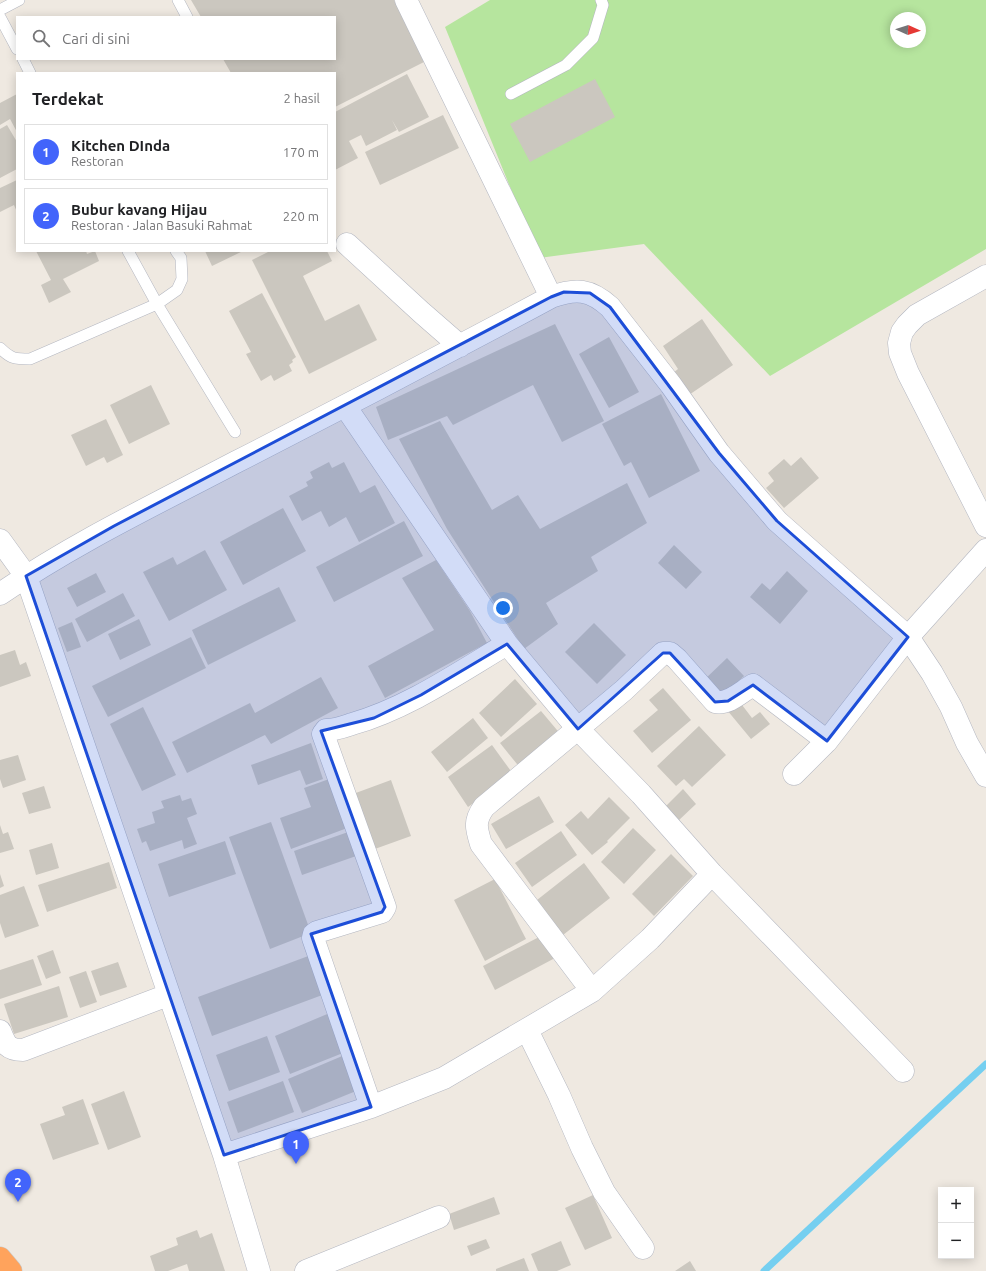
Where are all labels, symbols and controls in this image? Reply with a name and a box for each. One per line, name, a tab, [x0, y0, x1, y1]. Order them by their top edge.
north arrow	[890, 12, 926, 48]
search box	[16, 16, 336, 60]
icon: search	[30, 27, 52, 49]
text: Cari di sini	[62, 30, 130, 47]
text: Terdekat	[32, 89, 104, 108]
text: 2 hasil	[283, 91, 320, 105]
text: Kitchen DInda	[71, 137, 170, 154]
text: 1	[42, 145, 50, 159]
text: 170 m	[283, 145, 319, 159]
text: Restoran	[71, 154, 124, 168]
text: Bubur kavang Hijau	[71, 201, 207, 218]
text: 2	[42, 209, 50, 223]
text: 220 m	[283, 209, 319, 223]
text: Restoran · Jalan Basuki Rahmat	[71, 218, 252, 232]
your location	[493, 598, 513, 618]
pin: 1	[283, 1131, 309, 1164]
pin: 2	[5, 1169, 31, 1202]
map controls	[938, 1187, 974, 1259]
button: +	[938, 1187, 974, 1223]
button: −	[938, 1223, 974, 1259]

